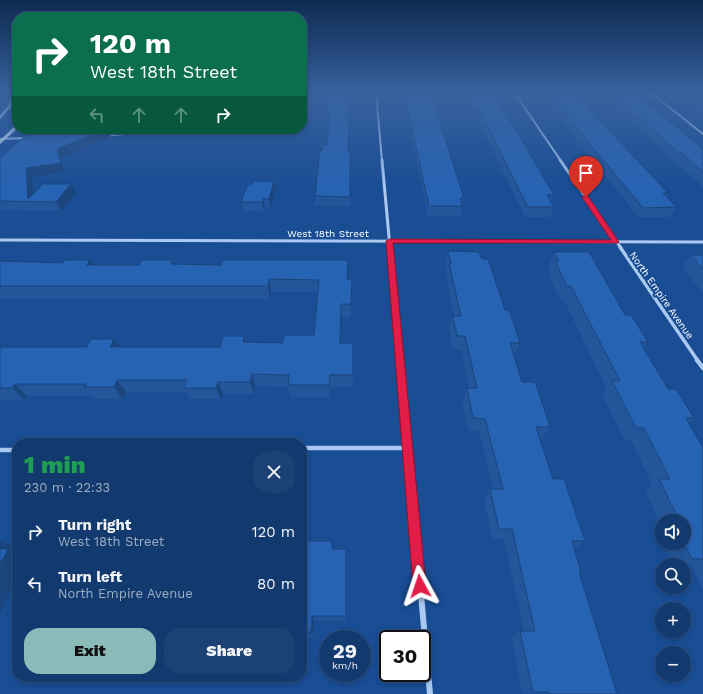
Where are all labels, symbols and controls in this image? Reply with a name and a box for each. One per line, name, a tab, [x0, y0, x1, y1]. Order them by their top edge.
text: 120 m	[90, 27, 171, 60]
icon: right	[24, 28, 76, 80]
text: West 18th Street	[90, 61, 237, 82]
icon: left	[86, 104, 108, 126]
icon: ahead	[128, 104, 150, 126]
icon: ahead	[170, 104, 192, 126]
icon: right	[212, 104, 234, 126]
pin	[569, 156, 603, 197]
icon: arrive	[575, 162, 597, 184]
street label: West 18th Street	[287, 228, 370, 239]
street label: North Empire Avenue	[627, 250, 696, 341]
text: 1 min	[24, 451, 86, 479]
button: close	[253, 451, 295, 493]
text: 230 m · 22:33	[24, 480, 110, 495]
map controls	[655, 514, 691, 682]
button: sound	[655, 514, 691, 550]
text: Turn right	[58, 516, 131, 534]
icon: right	[24, 521, 46, 543]
text: 120 m	[252, 523, 295, 541]
text: West 18th Street	[58, 534, 164, 549]
button: search	[655, 558, 691, 594]
position arrow	[399, 565, 441, 607]
text: Turn left	[58, 568, 122, 586]
icon: left	[24, 573, 46, 595]
text: 80 m	[257, 575, 295, 593]
text: North Empire Avenue	[58, 586, 193, 601]
button: +	[655, 602, 691, 638]
button: Exit	[24, 628, 156, 674]
button: Share	[164, 628, 295, 674]
speed limit sign: 30	[379, 630, 431, 682]
text: 29	[333, 639, 357, 663]
button: −	[655, 646, 691, 682]
text: km/h	[332, 660, 358, 671]

